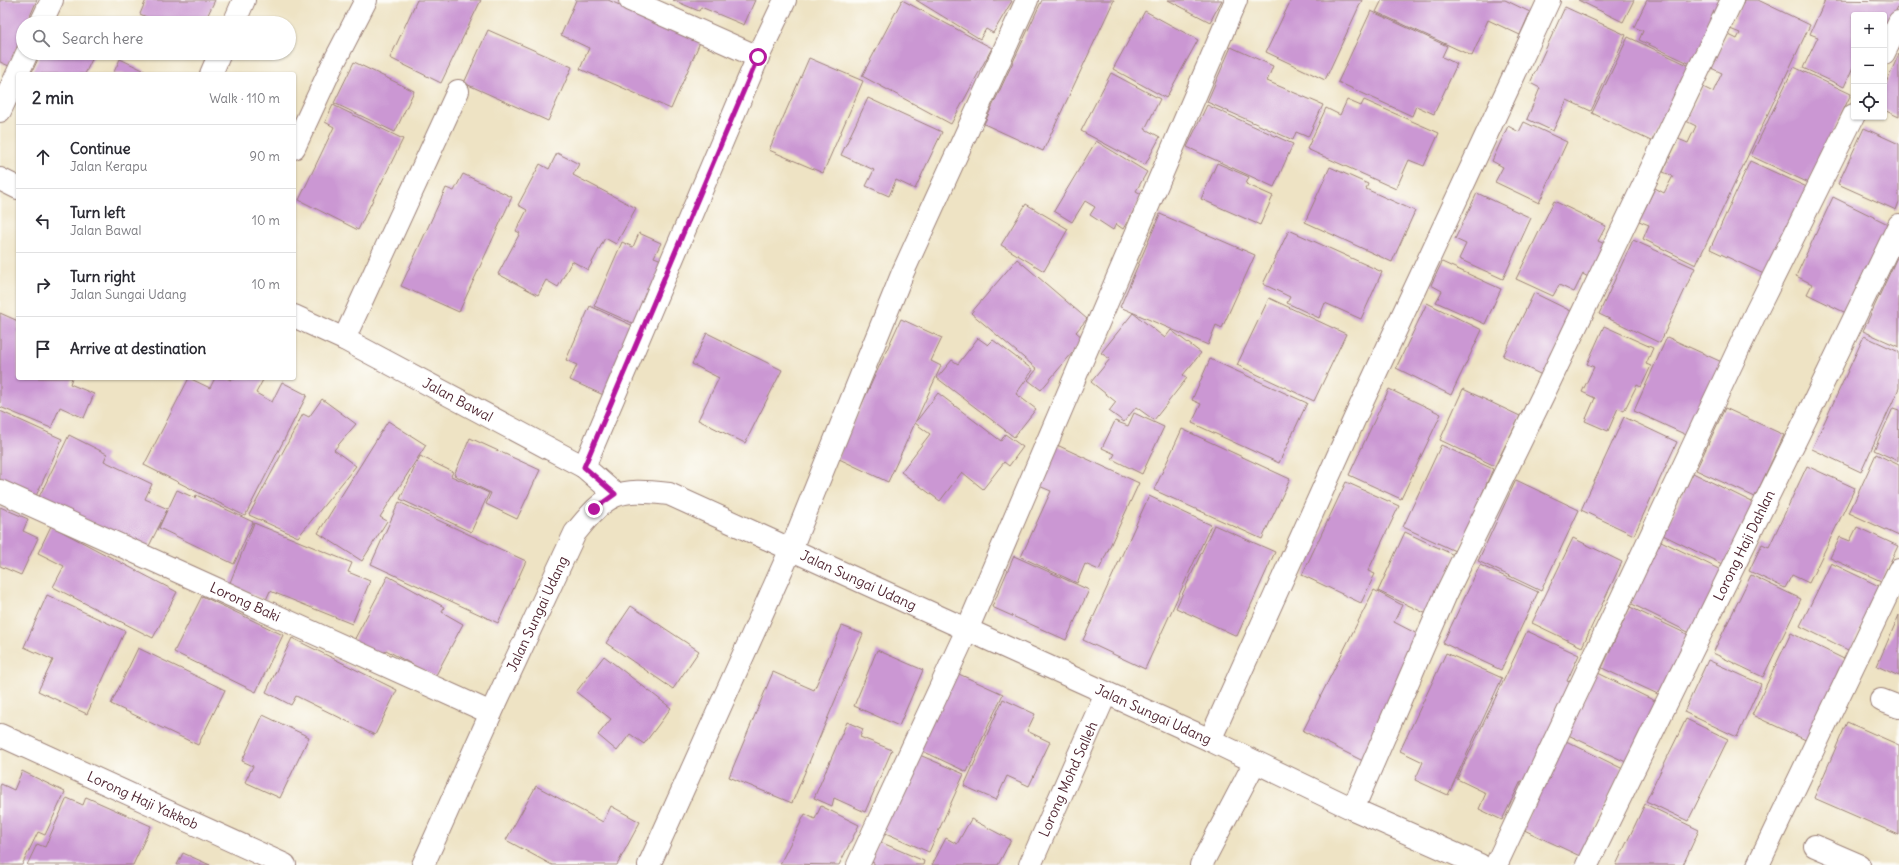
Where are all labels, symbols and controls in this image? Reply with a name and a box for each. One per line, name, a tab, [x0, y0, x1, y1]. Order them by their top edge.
map controls	[1851, 12, 1887, 120]
button: +	[1851, 12, 1887, 48]
search box	[16, 16, 296, 60]
icon: search	[30, 27, 52, 49]
text: Search here	[62, 29, 143, 48]
route start	[749, 48, 767, 66]
button: −	[1851, 48, 1887, 84]
button: locate	[1851, 84, 1887, 120]
text: 2 min	[32, 87, 74, 109]
text: Walk · 110 m	[209, 90, 280, 107]
text: Continue	[70, 139, 131, 158]
icon: ahead	[32, 146, 54, 168]
text: 90 m	[249, 148, 280, 165]
text: Jalan Kerapu	[70, 158, 147, 175]
text: Turn left	[70, 203, 125, 222]
icon: left	[32, 210, 54, 232]
text: 10 m	[252, 212, 280, 229]
text: Jalan Bawal	[70, 222, 141, 239]
text: Turn right	[70, 267, 135, 286]
icon: right	[32, 274, 54, 296]
text: 10 m	[252, 276, 280, 293]
text: Jalan Sungai Udang	[70, 286, 187, 303]
icon: arrive	[32, 338, 54, 360]
text: Arrive at destination	[70, 339, 206, 358]
street label: Jalan Bawal	[420, 374, 496, 426]
street label: Lorong Haji Dahlan	[1709, 487, 1779, 604]
route end	[585, 500, 603, 518]
street label: Jalan Sungai Udang	[798, 546, 919, 614]
street label: Jalan Sungai Udang	[503, 553, 572, 675]
street label: Lorong Baki	[207, 578, 283, 626]
street label: Jalan Sungai Udang	[1093, 680, 1214, 748]
street label: Lorong Mohd Salleh	[1035, 718, 1101, 840]
street label: Lorong Haji Yakkob	[84, 767, 202, 833]

